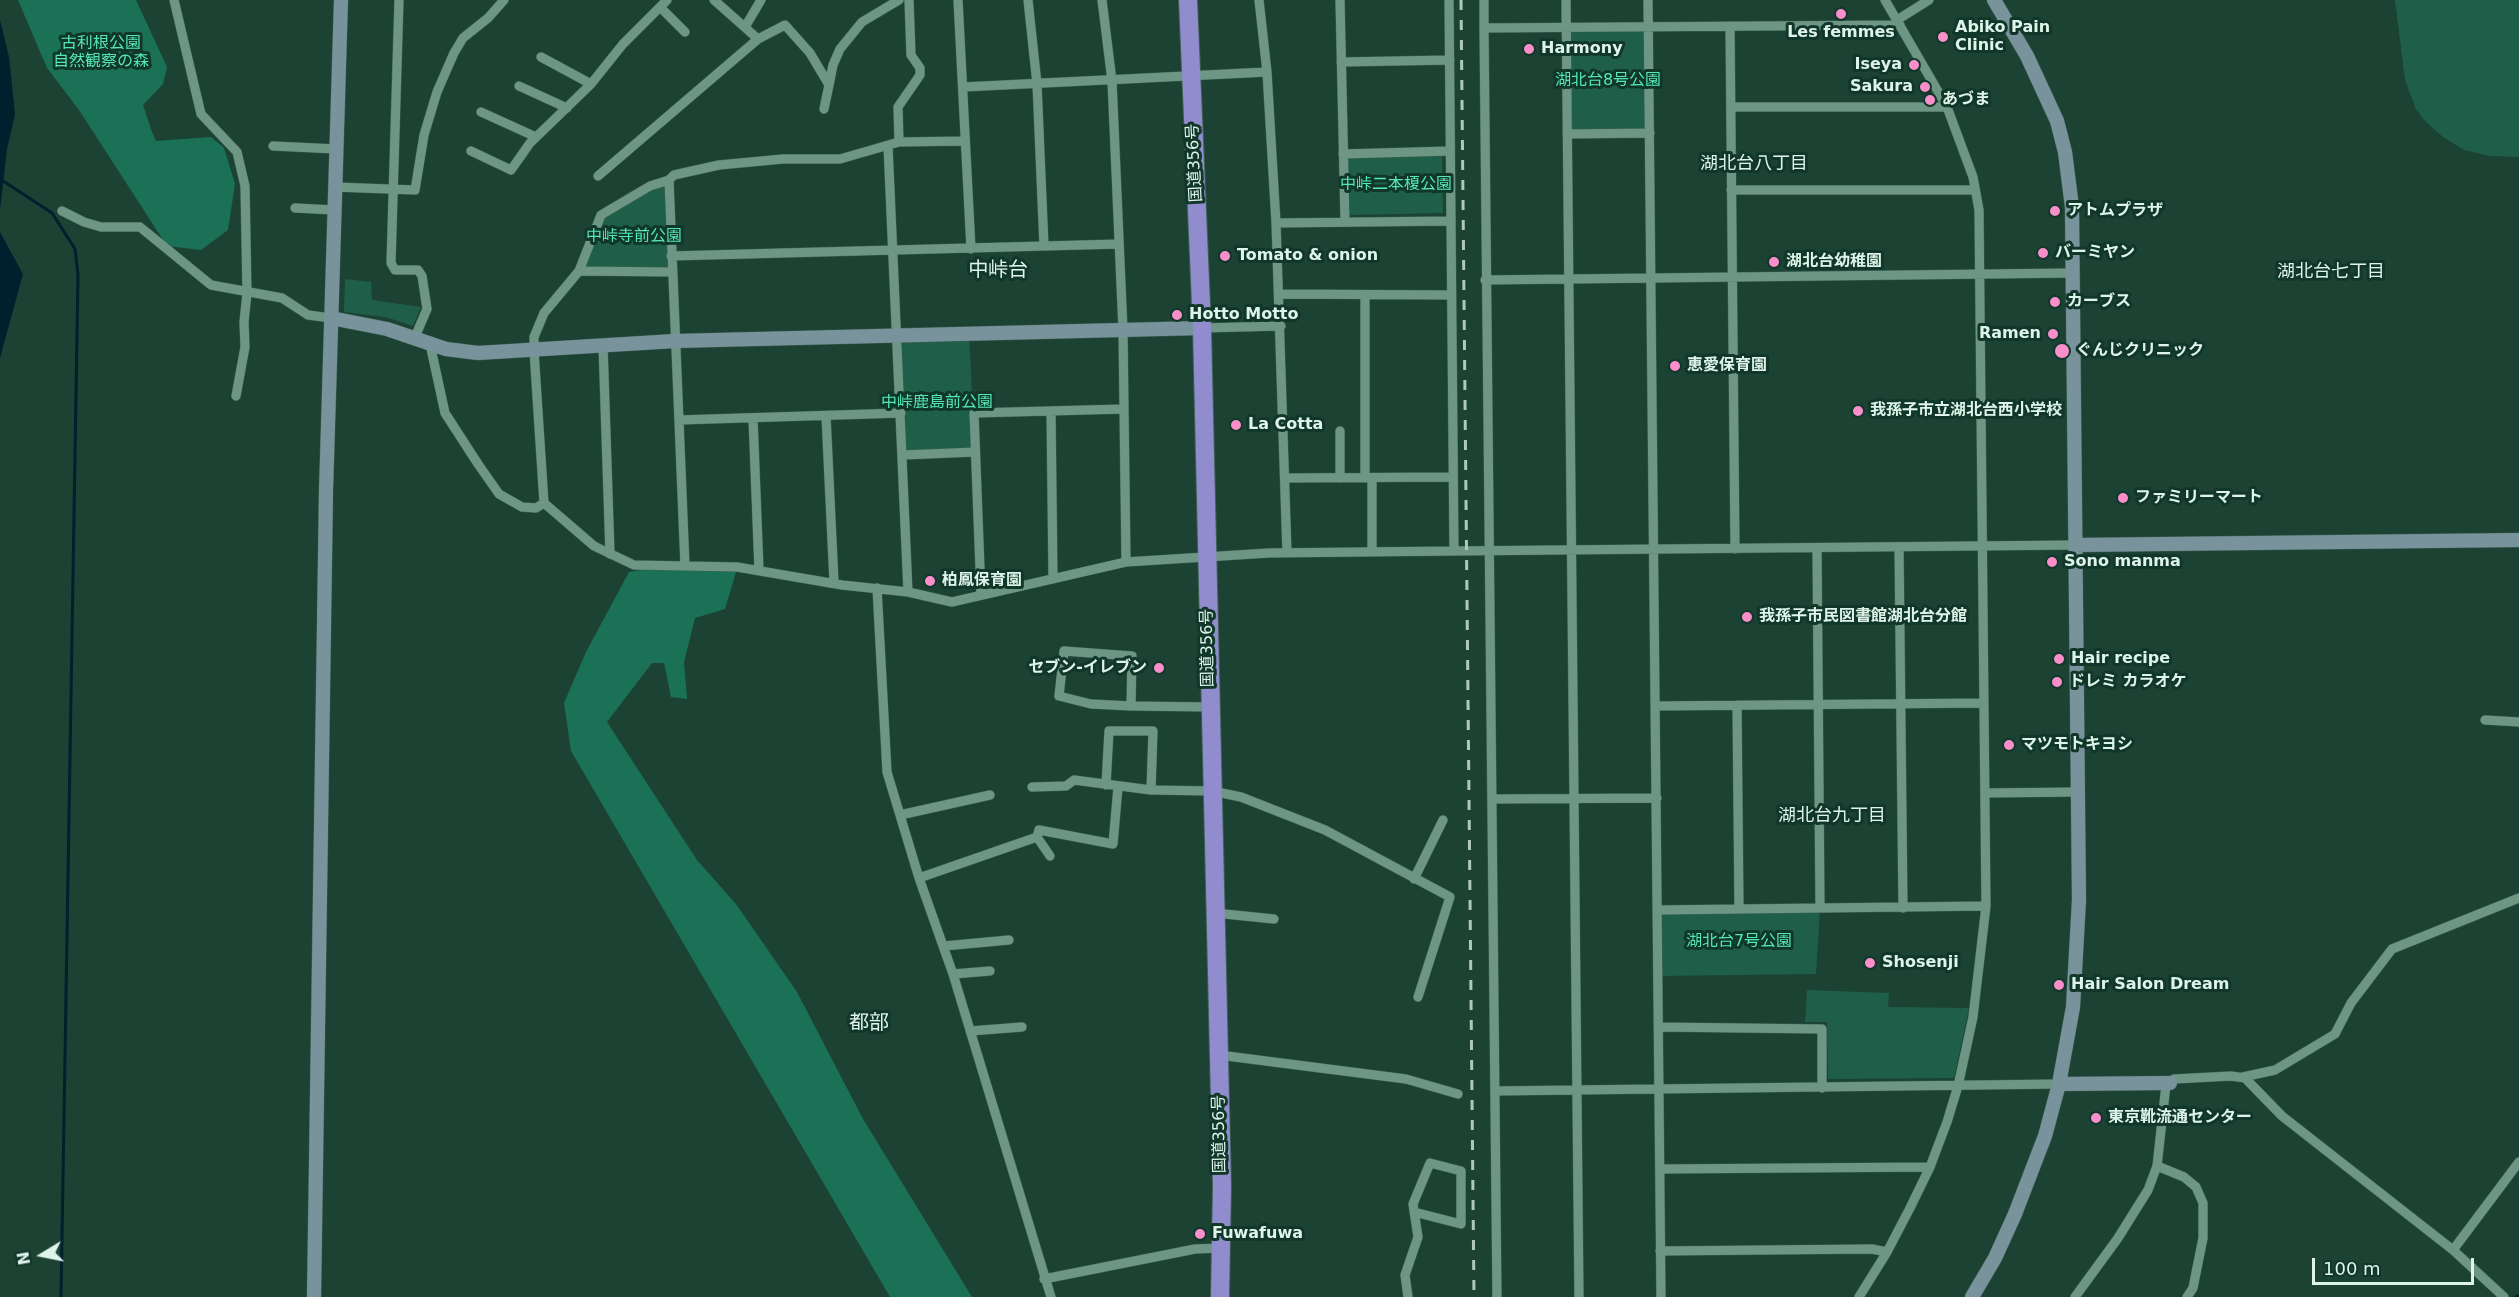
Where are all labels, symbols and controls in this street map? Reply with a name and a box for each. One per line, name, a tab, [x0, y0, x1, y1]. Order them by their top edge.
marker: Les femmes	[1834, 7, 1848, 21]
place label: Abiko Pain Clinic	[1955, 18, 2050, 56]
place label: Les femmes	[1787, 23, 1895, 43]
marker: Abiko Pain Clinic	[1936, 30, 1950, 44]
park label: 古利根公園 自然観察の森	[53, 34, 149, 72]
place label: Harmony	[1541, 39, 1623, 59]
marker: Harmony	[1522, 42, 1536, 56]
place label: Iseya	[1854, 55, 1902, 75]
marker: Iseya	[1907, 58, 1921, 72]
park label: 湖北台8号公園	[1555, 71, 1661, 91]
place label: Sakura	[1850, 77, 1913, 97]
marker: Sakura	[1918, 80, 1932, 94]
place label: あづま	[1942, 90, 1990, 110]
marker: あづま	[1923, 93, 1937, 107]
street label: 国道356号	[1183, 123, 1207, 203]
district label: 湖北台八丁目	[1700, 153, 1808, 175]
park label: 中峠二本榎公園	[1340, 175, 1452, 195]
place label: アトムプラザ	[2067, 201, 2163, 221]
marker: アトムプラザ	[2048, 204, 2062, 218]
park label: 中峠寺前公園	[586, 227, 682, 247]
place label: バーミヤン	[2055, 243, 2135, 263]
place label: Tomato & onion	[1237, 246, 1378, 266]
marker: バーミヤン	[2036, 246, 2050, 260]
marker: Tomato & onion	[1218, 249, 1232, 263]
place label: 湖北台幼稚園	[1786, 252, 1882, 272]
marker: 湖北台幼稚園	[1767, 255, 1781, 269]
district label: 中峠台	[968, 259, 1028, 283]
district label: 湖北台七丁目	[2277, 261, 2385, 283]
place label: カーブス	[2067, 292, 2131, 312]
marker: カーブス	[2048, 295, 2062, 309]
place label: Hotto Motto	[1189, 305, 1298, 325]
marker: Hotto Motto	[1170, 308, 1184, 322]
place label: Ramen	[1979, 324, 2041, 344]
marker: Ramen	[2046, 327, 2060, 341]
place label: ぐんじクリニック	[2076, 341, 2204, 361]
marker: ぐんじクリニック	[2053, 342, 2071, 360]
place label: 恵愛保育園	[1687, 356, 1767, 376]
marker: 恵愛保育園	[1668, 359, 1682, 373]
park label: 中峠鹿島前公園	[881, 393, 993, 413]
place label: 我孫子市立湖北台西小学校	[1870, 401, 2062, 421]
marker: 我孫子市立湖北台西小学校	[1851, 404, 1865, 418]
place label: La Cotta	[1248, 415, 1323, 435]
marker: La Cotta	[1229, 418, 1243, 432]
place label: ファミリーマート	[2135, 488, 2263, 508]
marker: ファミリーマート	[2116, 491, 2130, 505]
place label: Sono manma	[2064, 552, 2181, 572]
marker: Sono manma	[2045, 555, 2059, 569]
place label: 柏鳳保育園	[942, 571, 1022, 591]
marker: 柏鳳保育園	[923, 574, 937, 588]
place label: 我孫子市民図書館湖北台分館	[1759, 607, 1967, 627]
street label: 国道356号	[1198, 609, 1218, 687]
marker: 我孫子市民図書館湖北台分館	[1740, 610, 1754, 624]
place label: Hair recipe	[2071, 649, 2170, 669]
marker: Hair recipe	[2052, 652, 2066, 666]
place label: セブン-イレブン	[1028, 658, 1147, 678]
marker: セブン-イレブン	[1152, 661, 1166, 675]
place label: ドレミ カラオケ	[2069, 672, 2187, 692]
marker: ドレミ カラオケ	[2050, 675, 2064, 689]
place label: マツモトキヨシ	[2021, 735, 2133, 755]
marker: マツモトキヨシ	[2002, 738, 2016, 752]
district label: 湖北台九丁目	[1778, 805, 1886, 827]
park label: 湖北台7号公園	[1686, 932, 1792, 952]
place label: Shosenji	[1882, 953, 1959, 973]
marker: Shosenji	[1863, 956, 1877, 970]
place label: Hair Salon Dream	[2071, 975, 2229, 995]
marker: Hair Salon Dream	[2052, 978, 2066, 992]
district label: 都部	[849, 1012, 889, 1036]
street label: 国道356号	[1210, 1095, 1230, 1173]
place label: 東京靴流通センター	[2108, 1108, 2252, 1128]
marker: 東京靴流通センター	[2089, 1111, 2103, 1125]
place label: Fuwafuwa	[1212, 1224, 1303, 1244]
north arrow	[12, 1225, 72, 1285]
marker: Fuwafuwa	[1193, 1227, 1207, 1241]
scale bar	[2315, 1246, 2477, 1284]
text: N	[13, 1250, 34, 1266]
text: 100 m	[2323, 1258, 2381, 1279]

